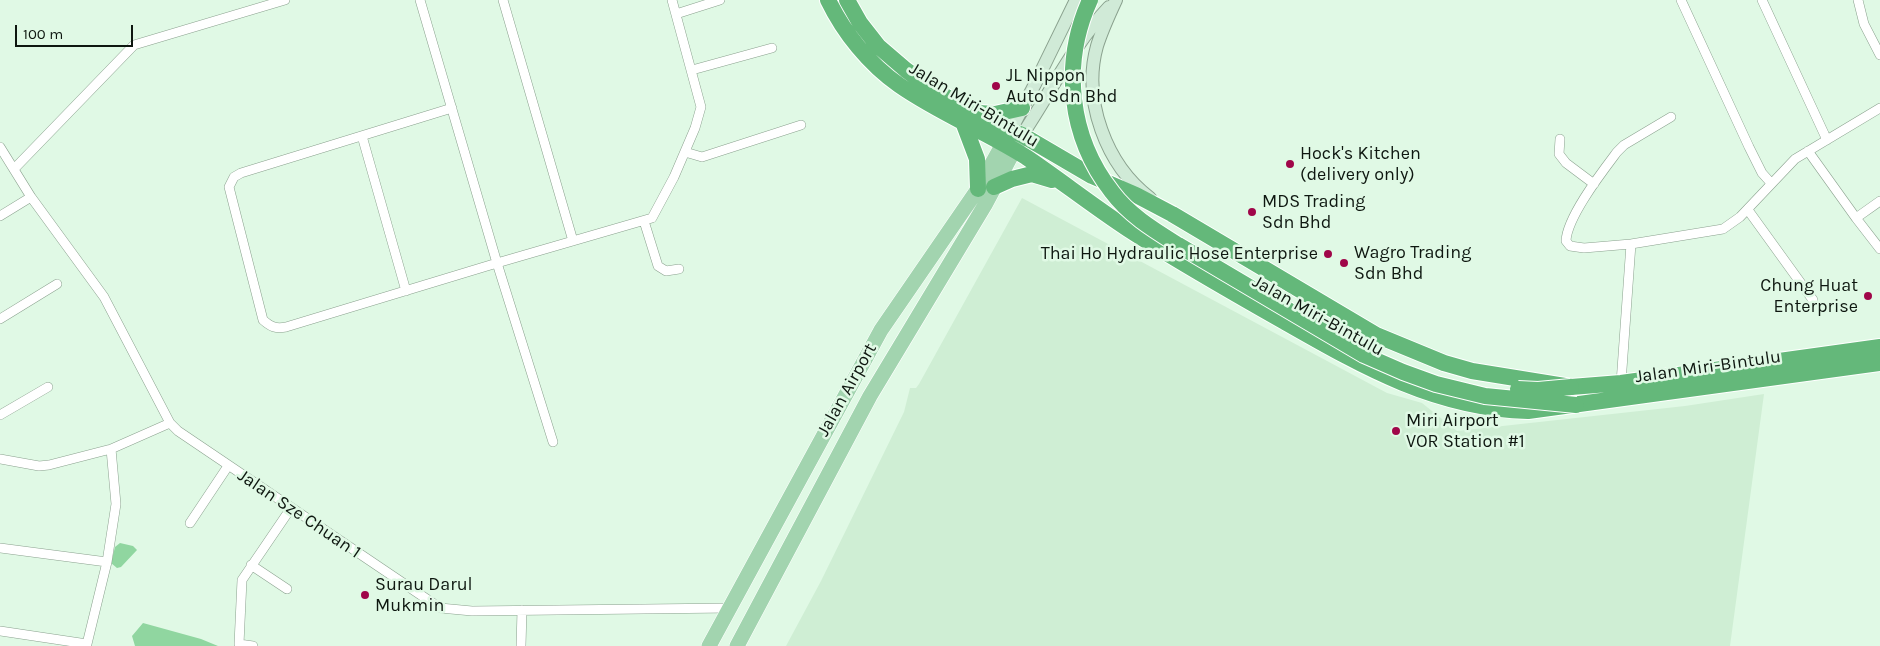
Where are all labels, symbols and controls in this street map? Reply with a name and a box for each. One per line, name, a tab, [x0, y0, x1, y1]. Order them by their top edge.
scale bar	[18, 15, 135, 47]
text: 100 m	[23, 25, 63, 43]
street label: Jalan Miri-Bintulu	[905, 58, 1043, 152]
place label: JL Nippon Auto Sdn Bhd	[1006, 65, 1118, 108]
marker: JL Nippon Auto Sdn Bhd	[990, 80, 1002, 92]
place label: Hock's Kitchen (delivery only)	[1300, 143, 1421, 186]
marker: Hock's Kitchen (delivery only)	[1284, 158, 1296, 170]
place label: MDS Trading Sdn Bhd	[1262, 191, 1365, 233]
marker: MDS Trading Sdn Bhd	[1246, 206, 1258, 218]
place label: Wagro Trading Sdn Bhd	[1354, 242, 1471, 284]
place label: Thai Ho Hydraulic Hose Enterprise	[1041, 243, 1318, 265]
marker: Thai Ho Hydraulic Hose Enterprise	[1322, 248, 1334, 260]
marker: Wagro Trading Sdn Bhd	[1338, 257, 1350, 269]
street label: Jalan Miri-Bintulu	[1248, 271, 1388, 361]
place label: Chung Huat Enterprise	[1760, 275, 1858, 318]
marker: Chung Huat Enterprise	[1862, 290, 1874, 302]
street label: Jalan Airport	[813, 340, 881, 440]
street label: Jalan Miri-Bintulu	[1634, 346, 1782, 388]
place label: Miri Airport VOR Station #1	[1406, 410, 1525, 452]
marker: Miri Airport VOR Station #1	[1390, 425, 1402, 437]
street label: Jalan Sze Chuan 1	[233, 465, 365, 563]
place label: Surau Darul Mukmin	[375, 574, 473, 616]
marker: Surau Darul Mukmin	[359, 589, 371, 601]

